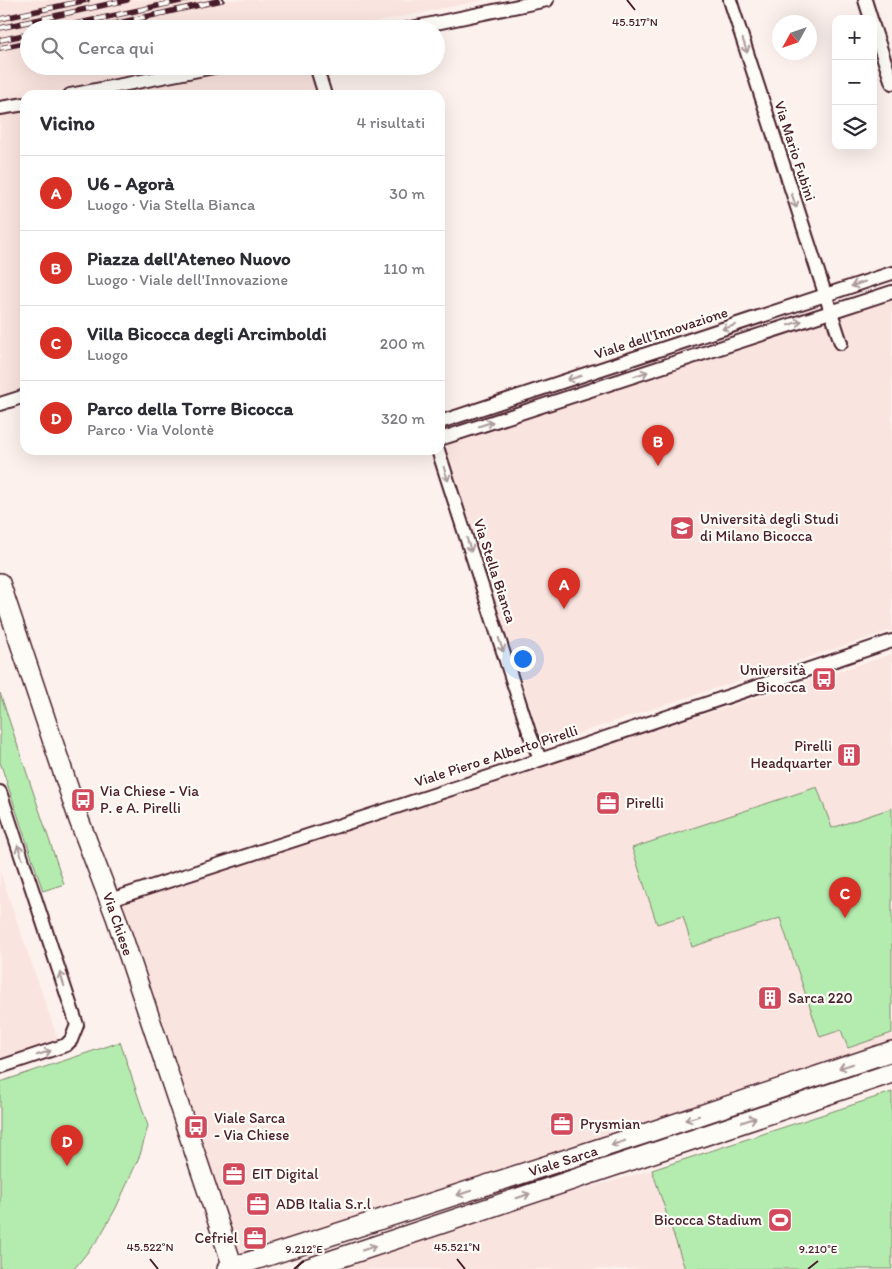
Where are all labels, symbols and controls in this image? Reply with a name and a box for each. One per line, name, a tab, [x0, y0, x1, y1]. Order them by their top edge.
text: 45.517°N	[612, 15, 658, 29]
north arrow	[772, 15, 817, 60]
map controls	[832, 15, 877, 150]
button: +	[832, 15, 877, 60]
search box	[20, 20, 445, 75]
icon: search	[38, 34, 66, 62]
text: Cerca qui	[78, 36, 154, 59]
one-way arrow	[741, 38, 750, 54]
button: −	[832, 60, 877, 105]
street label: Via Mario Fubini	[770, 99, 820, 203]
button: layers	[832, 105, 877, 150]
text: Vicino	[40, 110, 95, 135]
text: 4 risultati	[357, 113, 425, 132]
text: U6 - Agorà	[87, 172, 175, 195]
text: A	[51, 184, 61, 203]
text: 30 m	[389, 184, 425, 203]
one-way arrow	[790, 193, 800, 209]
text: Luogo · Via Stella Bianca	[87, 195, 255, 214]
text: Piazza dell'Ateneo Nuovo	[87, 247, 291, 270]
text: B	[51, 259, 61, 278]
text: 110 m	[383, 259, 425, 278]
text: Luogo · Viale dell'Innovazione	[87, 270, 288, 289]
one-way arrow	[851, 280, 867, 289]
street label: Viale dell'Innovazione	[592, 303, 730, 363]
one-way arrow	[787, 318, 803, 328]
text: Villa Bicocca degli Arcimboldi	[87, 322, 327, 345]
one-way arrow	[721, 323, 737, 333]
text: C	[51, 334, 61, 353]
text: 200 m	[380, 334, 425, 353]
text: Luogo	[87, 345, 128, 364]
one-way arrow	[633, 368, 649, 378]
one-way arrow	[566, 374, 582, 384]
text: Parco della Torre Bicocca	[87, 397, 293, 420]
text: D	[51, 409, 61, 428]
text: 320 m	[381, 409, 425, 428]
one-way arrow	[478, 418, 494, 428]
text: Parco · Via Volontè	[87, 420, 214, 439]
pin: B	[642, 425, 674, 466]
one-way arrow	[442, 466, 452, 482]
place label: Università degli Studi di Milano Bicocca	[700, 510, 839, 545]
school or university icon: Università degli Studi di Milano Bicocca	[669, 515, 695, 541]
street label: Via Stella Bianca	[470, 516, 520, 626]
one-way arrow	[465, 537, 475, 553]
pin: A	[548, 568, 580, 609]
one-way arrow	[497, 637, 506, 652]
your location	[510, 646, 536, 672]
place label: Università Bicocca	[740, 661, 806, 696]
bus stop icon: Università Bicocca	[811, 666, 837, 692]
street label: Viale Piero e Alberto Pirelli	[412, 721, 580, 791]
place label: Pirelli Headquarter	[751, 737, 832, 772]
building icon: Pirelli Headquarter	[836, 742, 862, 768]
place label: Via Chiese - Via P. e A. Pirelli	[100, 782, 199, 817]
bus stop icon: Via Chiese - Via P. e A. Pirelli	[70, 787, 96, 813]
office icon: Pirelli	[595, 790, 621, 816]
place label: Pirelli	[626, 794, 664, 812]
one-way arrow	[15, 845, 24, 860]
pin: C	[829, 877, 861, 918]
street label: Via Chiese	[99, 890, 137, 958]
one-way arrow	[56, 971, 66, 987]
building icon: Sarca 220	[757, 985, 783, 1011]
place label: Sarca 220	[788, 989, 853, 1007]
one-way arrow	[36, 1048, 51, 1057]
one-way arrow	[838, 1062, 854, 1072]
place label: Viale Sarca - Via Chiese	[214, 1109, 289, 1144]
office icon: Prysmian	[549, 1111, 575, 1137]
bus stop icon: Viale Sarca - Via Chiese	[183, 1114, 209, 1140]
one-way arrow	[684, 1114, 700, 1123]
place label: Prysmian	[580, 1115, 640, 1133]
one-way arrow	[741, 1115, 757, 1124]
pin: D	[51, 1125, 83, 1166]
one-way arrow	[610, 1138, 626, 1148]
street label: Viale Sarca	[526, 1141, 600, 1181]
office icon: EIT Digital	[221, 1161, 247, 1187]
place label: EIT Digital	[252, 1165, 319, 1183]
one-way arrow	[456, 1189, 472, 1198]
office icon: ADB Italia S.r.l	[245, 1191, 271, 1217]
one-way arrow	[515, 1191, 530, 1200]
place label: ADB Italia S.r.l	[276, 1195, 372, 1213]
sports icon: Bicocca Stadium	[767, 1207, 793, 1233]
place label: Bicocca Stadium	[654, 1211, 762, 1229]
office icon: Cefriel	[242, 1225, 268, 1251]
place label: Cefriel	[195, 1229, 239, 1247]
text: 45.522°N	[126, 1240, 174, 1254]
text: 45.521°N	[434, 1240, 480, 1254]
text: 9.212°E	[285, 1242, 323, 1256]
text: 9.210°E	[799, 1242, 838, 1256]
one-way arrow	[360, 1243, 376, 1252]

